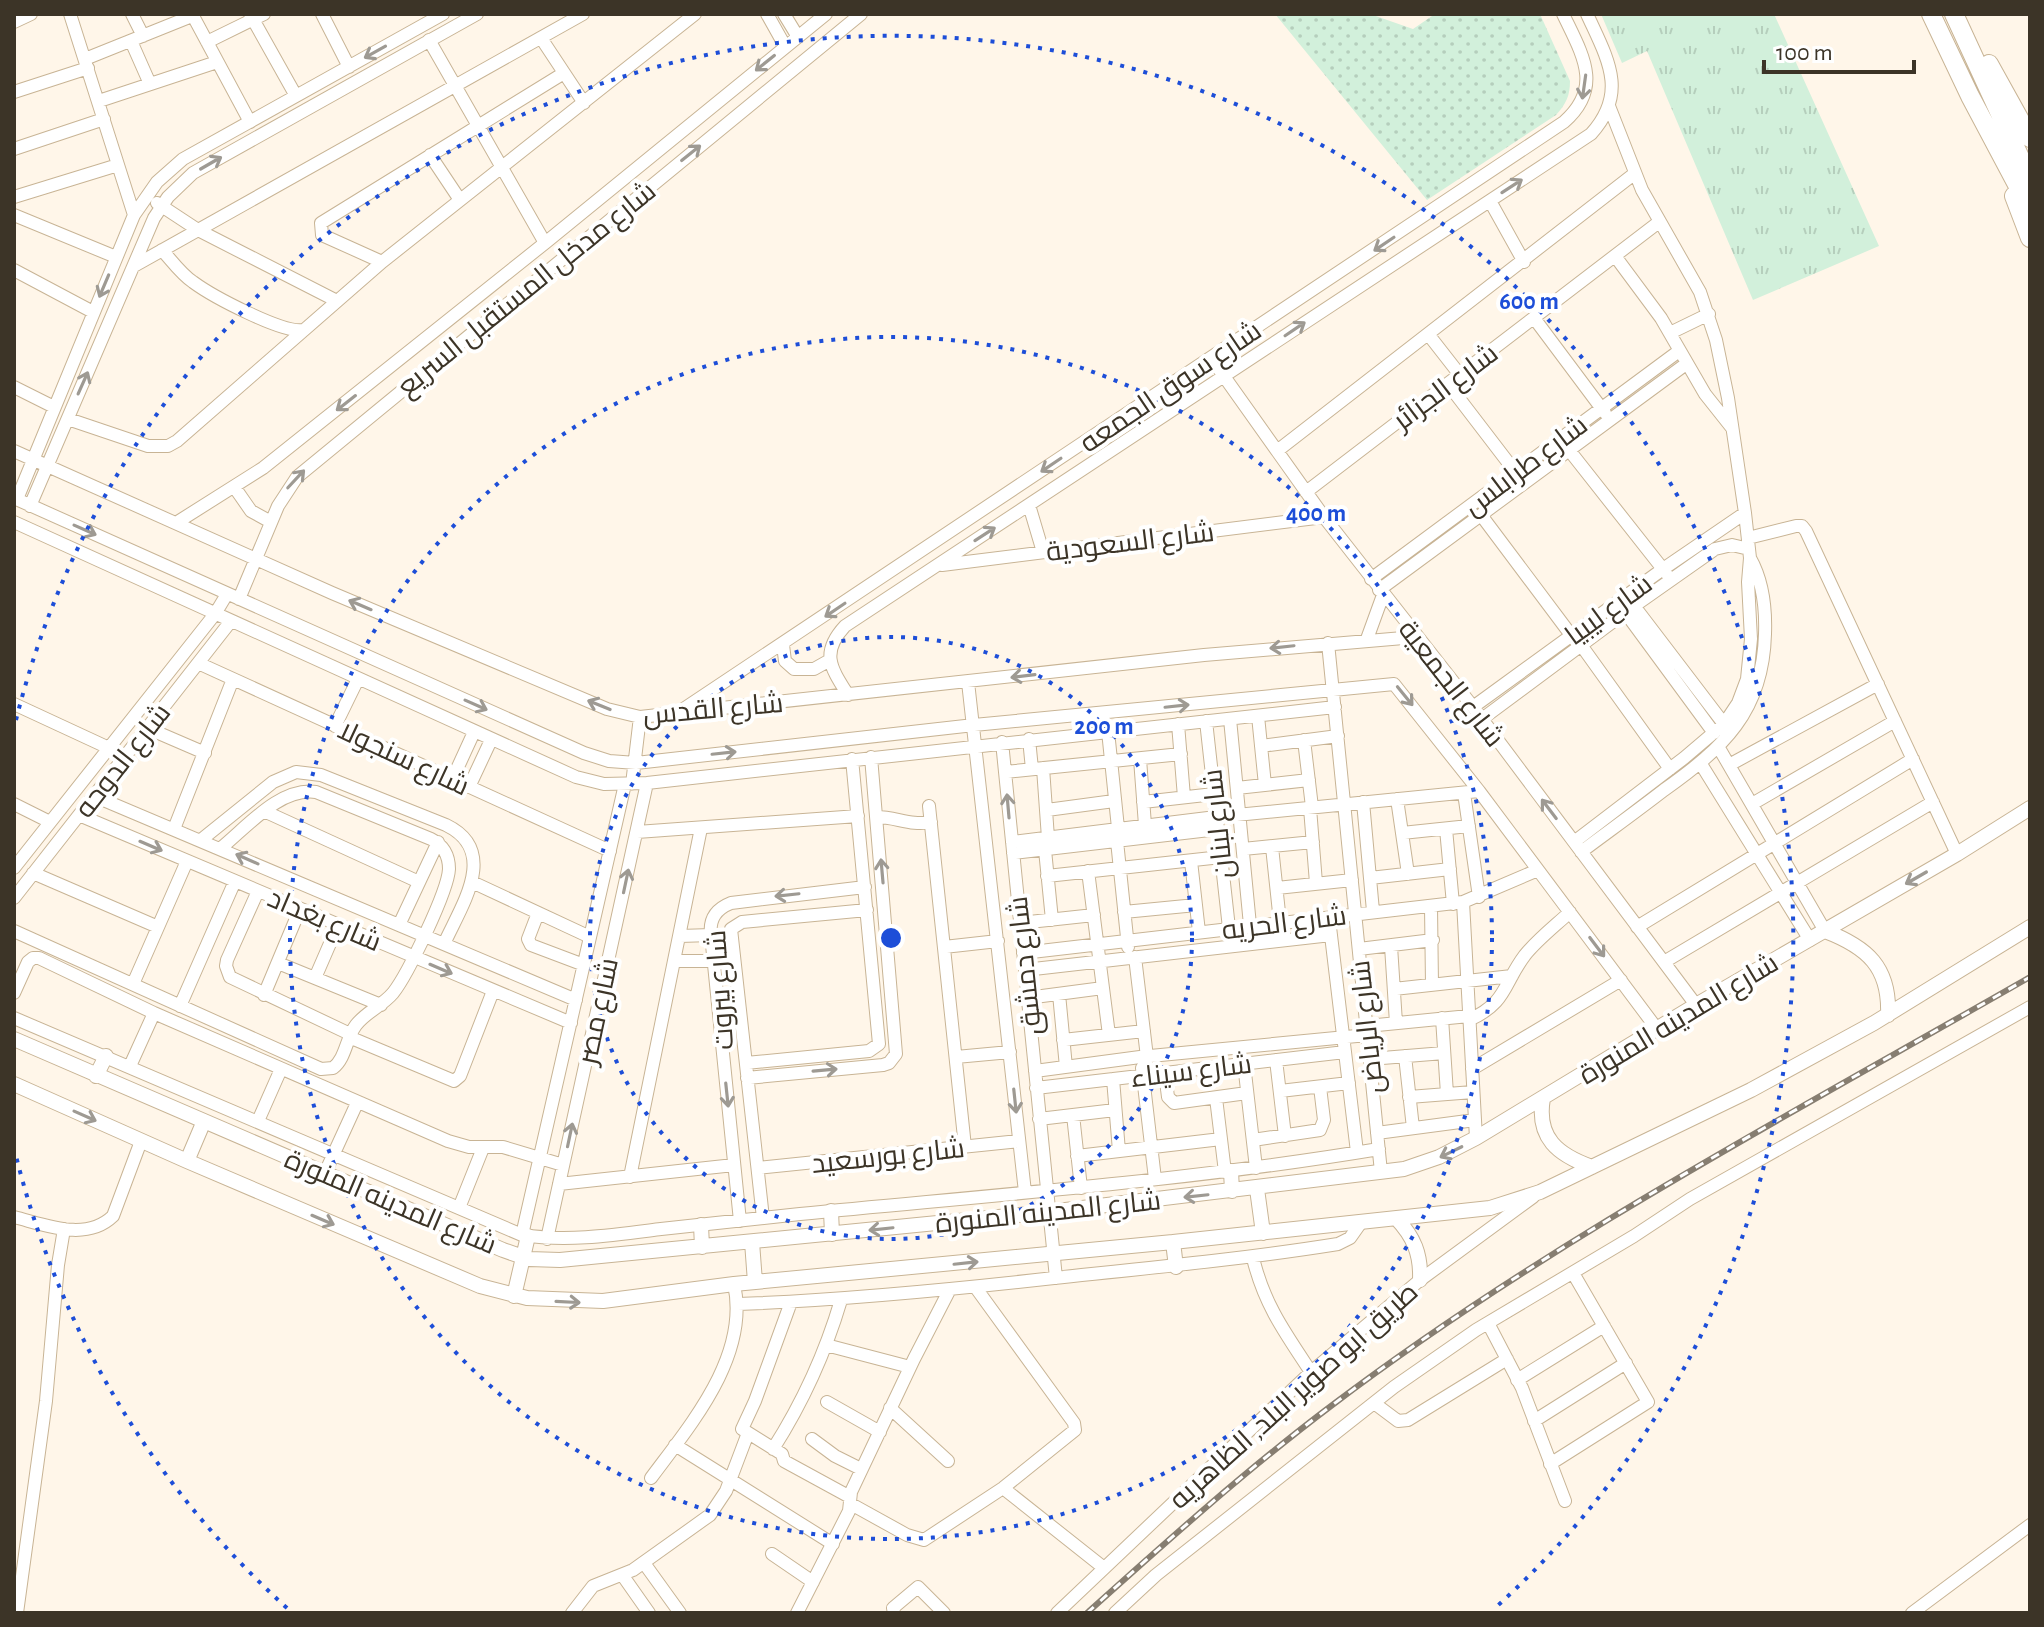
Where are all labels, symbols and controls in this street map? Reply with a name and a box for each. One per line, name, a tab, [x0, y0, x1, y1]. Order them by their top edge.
scale bar	[1764, 24, 1914, 74]
text: 100 m	[1776, 41, 1833, 65]
one-way arrow	[364, 44, 387, 60]
one-way arrow	[755, 54, 776, 72]
one-way arrow	[1577, 73, 1592, 99]
one-way arrow	[680, 144, 701, 162]
one-way arrow	[199, 155, 222, 171]
street label: شارع مدخل المستقبل السريع	[392, 176, 663, 404]
one-way arrow	[1501, 178, 1523, 194]
one-way arrow	[1373, 236, 1396, 252]
one-way arrow	[96, 273, 111, 298]
text: 600 m	[1499, 290, 1559, 314]
street label: شارع سوق الجمعه	[1075, 316, 1269, 461]
one-way arrow	[1284, 321, 1306, 337]
street label: شارع الجزائر	[1387, 339, 1505, 439]
one-way arrow	[77, 371, 92, 395]
one-way arrow	[336, 394, 356, 412]
street label: شارع طرابلس	[1459, 411, 1595, 524]
one-way arrow	[1040, 458, 1063, 474]
one-way arrow	[287, 470, 305, 490]
text: 400 m	[1286, 502, 1346, 526]
street label: شارع السعودية	[1044, 518, 1216, 570]
one-way arrow	[73, 523, 97, 538]
one-way arrow	[973, 525, 995, 542]
street label: شارع ليبيا	[1560, 569, 1659, 654]
one-way arrow	[348, 596, 373, 611]
one-way arrow	[824, 602, 847, 618]
street label: شارع الجمعية	[1390, 615, 1509, 755]
one-way arrow	[1269, 640, 1296, 655]
one-way arrow	[1011, 669, 1036, 684]
one-way arrow	[1396, 685, 1414, 706]
street label: شارع القدس	[642, 689, 785, 733]
one-way arrow	[588, 697, 612, 711]
street label: شارع الدوحه	[70, 698, 179, 825]
one-way arrow	[463, 698, 487, 713]
one-way arrow	[1163, 698, 1190, 713]
street label: شارع سنجولا	[332, 715, 474, 804]
text: 200 m	[1074, 715, 1134, 739]
one-way arrow	[710, 745, 737, 760]
street label: شارع لبنان	[1198, 767, 1242, 880]
one-way arrow	[1001, 793, 1016, 820]
one-way arrow	[1540, 798, 1557, 820]
one-way arrow	[138, 839, 162, 854]
one-way arrow	[235, 851, 259, 866]
one-way arrow	[874, 858, 889, 885]
one-way arrow	[619, 869, 634, 895]
one-way arrow	[1905, 870, 1928, 886]
street label: شارع بغداد	[262, 884, 385, 960]
one-way arrow	[774, 888, 801, 903]
street label: شارع دمشق	[1004, 895, 1050, 1037]
street label: شارع الحريه	[1220, 901, 1348, 948]
centre of rings	[877, 924, 905, 952]
street label: شارع بيروت	[702, 929, 742, 1051]
one-way arrow	[1588, 936, 1605, 958]
street label: شارع المدينه المنورة	[1574, 948, 1785, 1093]
street label: شارع مصر	[573, 955, 627, 1070]
street label: شارع الرياض	[1346, 958, 1392, 1095]
one-way arrow	[429, 963, 453, 978]
street label: شارع سيناء	[1129, 1050, 1254, 1096]
one-way arrow	[811, 1063, 838, 1078]
one-way arrow	[720, 1081, 735, 1108]
one-way arrow	[1008, 1087, 1023, 1114]
one-way arrow	[73, 1109, 97, 1124]
one-way arrow	[563, 1123, 578, 1149]
street label: شارع بورسعيد	[810, 1134, 967, 1182]
one-way arrow	[1439, 1144, 1463, 1160]
street label: شارع المدينه المنورة	[279, 1145, 500, 1263]
street label: شارع المدينه المنورة	[934, 1186, 1163, 1242]
one-way arrow	[1183, 1188, 1210, 1203]
one-way arrow	[311, 1213, 335, 1228]
one-way arrow	[868, 1221, 895, 1236]
one-way arrow	[952, 1256, 979, 1271]
street label: طريق ابو صوير البلد, الظاهريه	[1165, 1278, 1424, 1516]
one-way arrow	[554, 1294, 581, 1309]

